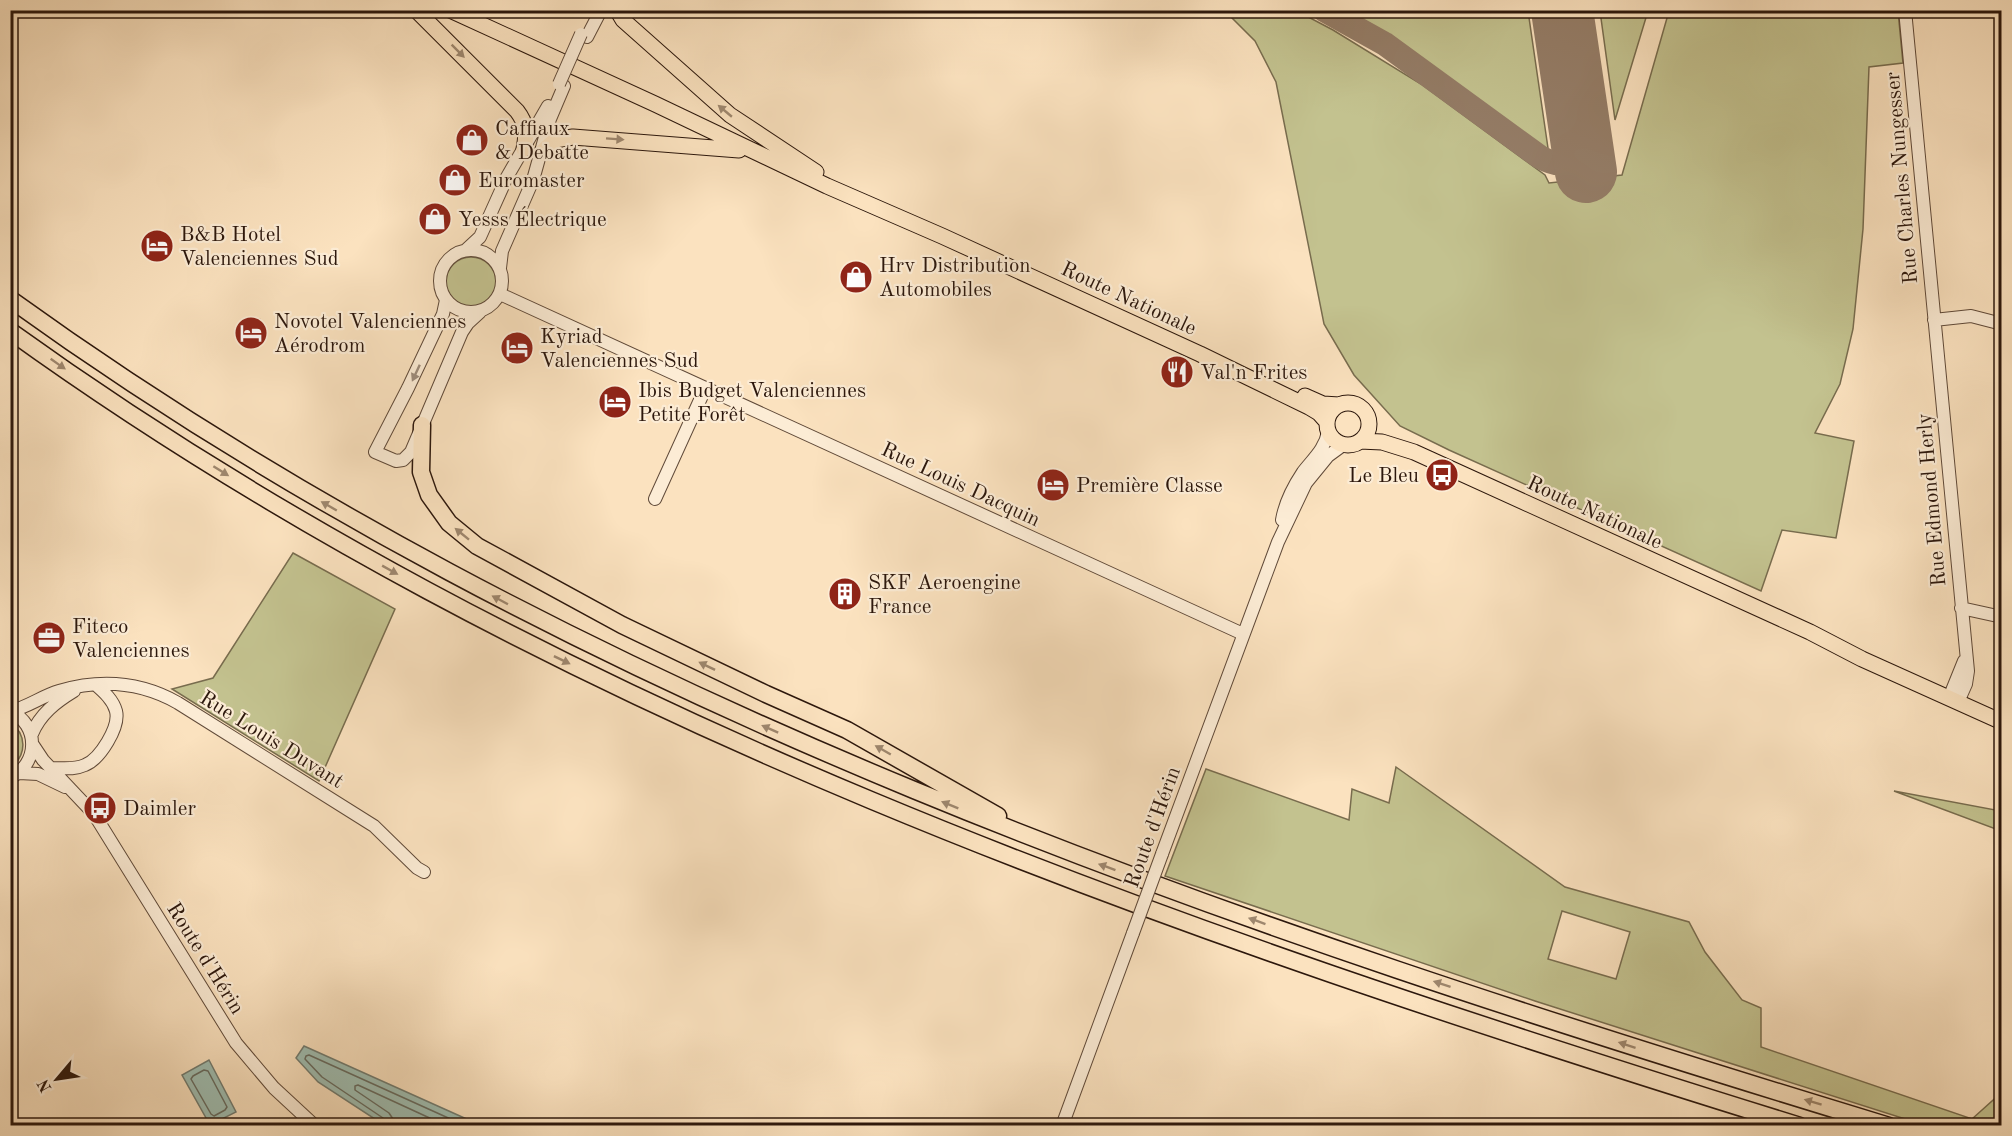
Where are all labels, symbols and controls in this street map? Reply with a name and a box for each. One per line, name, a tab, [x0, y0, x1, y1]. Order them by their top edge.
one-way arrow	[450, 44, 464, 58]
street label: Rue Charles Nungesser	[1883, 71, 1922, 285]
one-way arrow	[718, 105, 733, 118]
place label: Caffiaux & Debatte	[495, 119, 589, 164]
shop icon: Caffiaux & Debatte	[454, 122, 490, 158]
one-way arrow	[606, 135, 625, 144]
shop icon: Euromaster	[437, 162, 473, 198]
place label: Euromaster	[478, 171, 585, 192]
shop icon: Yesss Électrique	[417, 201, 453, 237]
place label: Yesss Électrique	[458, 206, 607, 231]
place label: B&B Hotel Valenciennes Sud	[180, 225, 339, 270]
hotel icon: B&B Hotel Valenciennes Sud	[139, 228, 175, 264]
place label: Hrv Distribution Automobiles	[879, 256, 1031, 301]
shop icon: Hrv Distribution Automobiles	[838, 259, 874, 295]
street label: Route Nationale	[1057, 259, 1199, 340]
place label: Novotel Valenciennes Aérodrom	[274, 312, 466, 357]
hotel icon: Novotel Valenciennes Aérodrom	[233, 315, 269, 351]
place label: Kyriad Valenciennes Sud	[540, 327, 699, 372]
hotel icon: Kyriad Valenciennes Sud	[499, 330, 535, 366]
restaurant icon: Val'n Frites	[1159, 354, 1195, 390]
one-way arrow	[51, 358, 66, 370]
place label: Val'n Frites	[1200, 363, 1307, 384]
one-way arrow	[411, 364, 420, 381]
place label: Ibis Budget Valenciennes Petite Forêt	[638, 381, 866, 426]
hotel icon: Ibis Budget Valenciennes Petite Forêt	[597, 384, 633, 420]
street label: Rue Edmond Herly	[1914, 412, 1951, 588]
street label: Rue Louis Dacquin	[878, 439, 1043, 531]
bus stop icon: Le Bleu	[1424, 457, 1460, 493]
one-way arrow	[213, 466, 229, 477]
place label: Le Bleu	[1348, 466, 1419, 487]
hotel icon: Première Classe	[1035, 467, 1071, 503]
street label: Route Nationale	[1523, 473, 1665, 554]
place label: Première Classe	[1076, 476, 1223, 497]
one-way arrow	[320, 501, 337, 511]
one-way arrow	[454, 528, 470, 541]
one-way arrow	[381, 565, 398, 575]
place label: SKF Aeroengine France	[868, 573, 1021, 618]
building icon: SKF Aeroengine France	[827, 576, 863, 612]
one-way arrow	[491, 595, 508, 604]
place label: Fiteco Valenciennes	[72, 617, 190, 662]
office icon: Fiteco Valenciennes	[31, 620, 67, 656]
one-way arrow	[554, 656, 571, 665]
one-way arrow	[699, 661, 716, 670]
street label: Rue Louis Duvant	[196, 688, 347, 793]
one-way arrow	[762, 725, 779, 734]
one-way arrow	[874, 745, 891, 755]
street label: Route d'Hérin	[1122, 764, 1185, 891]
bus stop icon: Daimler	[82, 790, 118, 826]
place label: Daimler	[123, 799, 196, 820]
one-way arrow	[940, 800, 958, 810]
one-way arrow	[1098, 861, 1116, 871]
street label: Route d'Hérin	[162, 899, 247, 1018]
one-way arrow	[1248, 916, 1266, 926]
one-way arrow	[1433, 979, 1451, 989]
one-way arrow	[1618, 1040, 1636, 1049]
north arrow	[27, 1049, 87, 1109]
text: N	[35, 1075, 56, 1095]
one-way arrow	[1804, 1097, 1822, 1106]

